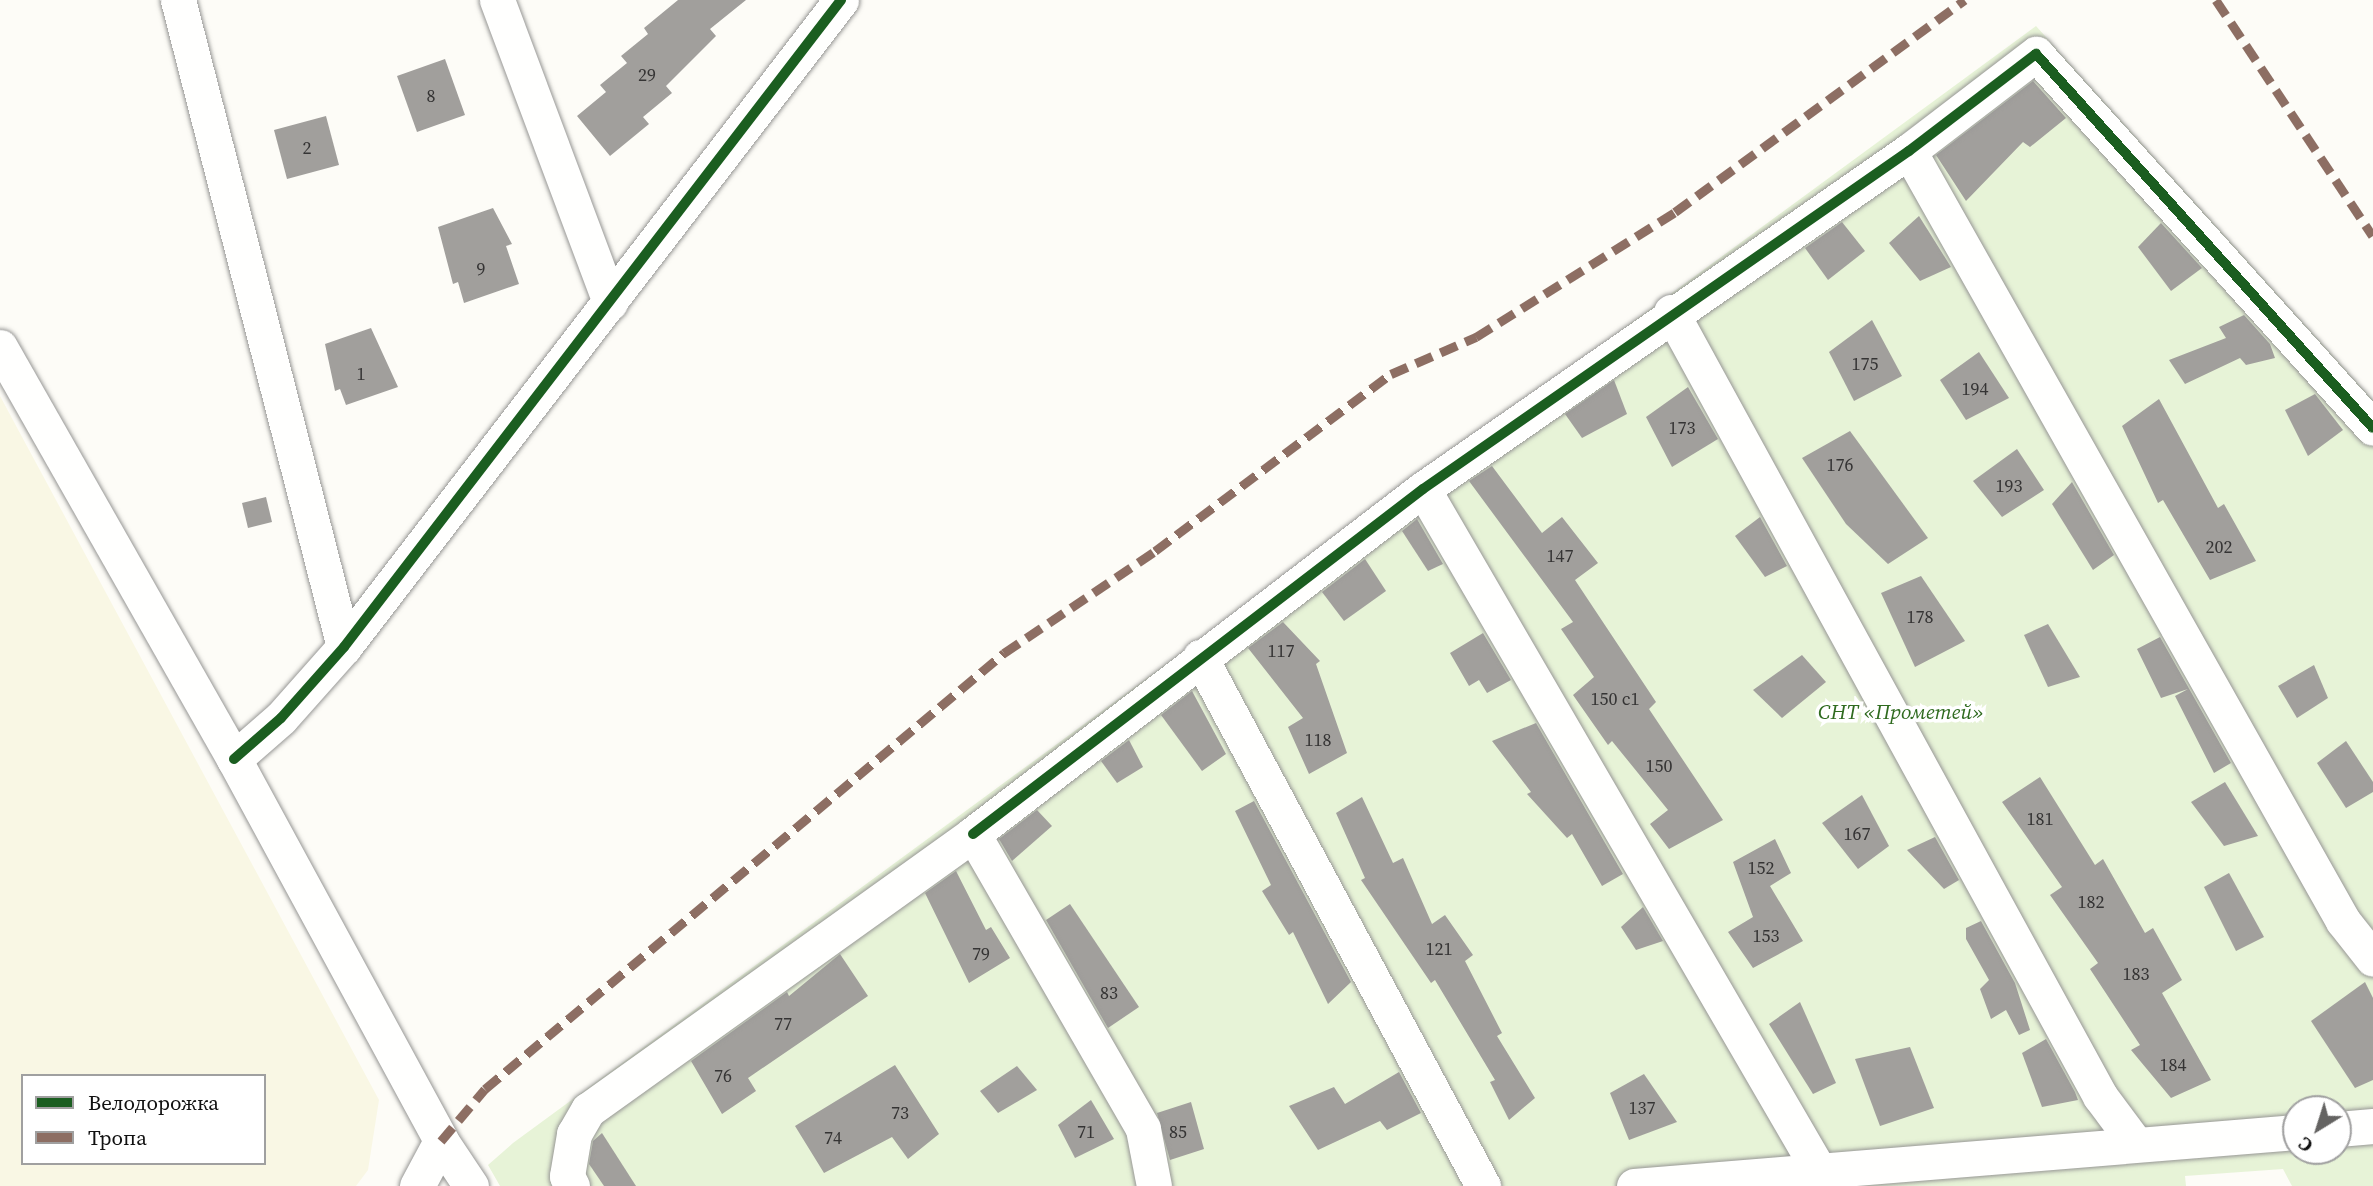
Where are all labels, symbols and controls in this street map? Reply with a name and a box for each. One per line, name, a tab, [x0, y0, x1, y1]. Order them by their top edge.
house number: 29	[638, 64, 656, 86]
house number: 8	[427, 85, 435, 107]
house number: 2	[303, 137, 311, 159]
house number: 9	[477, 258, 485, 280]
house number: 175	[1852, 353, 1878, 375]
house number: 1	[357, 363, 365, 385]
house number: 194	[1962, 378, 1988, 400]
house number: 173	[1669, 417, 1695, 439]
house number: 176	[1827, 454, 1853, 476]
house number: 193	[1996, 475, 2022, 497]
house number: 202	[2206, 536, 2232, 558]
house number: 147	[1547, 545, 1573, 567]
house number: 178	[1907, 606, 1933, 628]
house number: 117	[1268, 640, 1294, 662]
house number: 150 с1	[1591, 688, 1639, 710]
park label: СНТ «Прометей»	[1818, 699, 1984, 725]
house number: 118	[1305, 729, 1331, 751]
house number: 150	[1646, 755, 1672, 777]
house number: 181	[2027, 808, 2053, 830]
house number: 167	[1844, 823, 1870, 845]
house number: 152	[1748, 857, 1774, 879]
house number: 182	[2078, 891, 2104, 913]
house number: 153	[1753, 925, 1779, 947]
house number: 121	[1426, 938, 1452, 960]
house number: 79	[972, 943, 990, 965]
house number: 183	[2123, 963, 2149, 985]
house number: 83	[1100, 982, 1118, 1004]
house number: 77	[774, 1013, 792, 1035]
house number: 184	[2160, 1054, 2186, 1076]
house number: 76	[714, 1065, 732, 1087]
legend	[21, 1074, 266, 1165]
text: Велодорожка	[88, 1088, 219, 1117]
north arrow	[2282, 1095, 2352, 1165]
house number: 137	[1629, 1097, 1655, 1119]
house number: 73	[891, 1102, 909, 1124]
house number: 71	[1077, 1121, 1095, 1143]
house number: 85	[1169, 1121, 1187, 1143]
text: Тропа	[88, 1123, 147, 1152]
house number: 74	[824, 1127, 842, 1149]
text: С	[2293, 1131, 2318, 1159]

